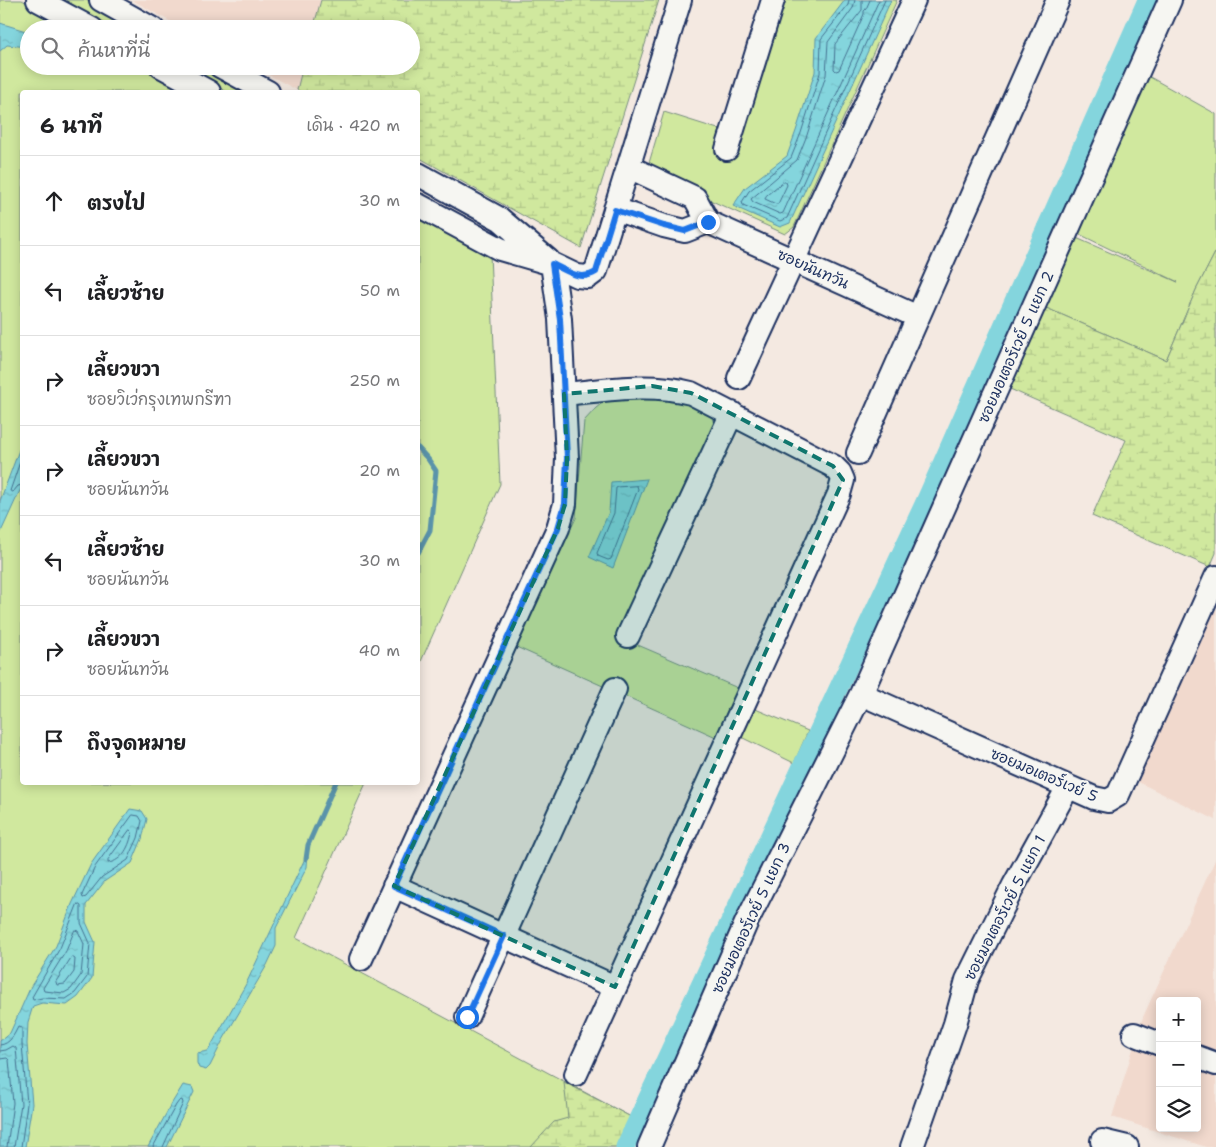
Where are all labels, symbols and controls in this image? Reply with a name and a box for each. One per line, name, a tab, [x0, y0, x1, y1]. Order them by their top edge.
search box	[20, 20, 420, 75]
icon: search	[38, 34, 66, 62]
text: ค้นหาที่นี่	[78, 38, 150, 63]
text: 6 นาที	[40, 112, 102, 140]
text: เดิน · 420 m	[307, 115, 400, 136]
icon: ahead	[40, 187, 68, 215]
text: 30 m	[359, 190, 400, 211]
text: ตรงไป	[87, 191, 145, 216]
route end	[697, 211, 720, 234]
street label: ซอยนันทวัน	[774, 244, 852, 294]
street label: ซอยมอเตอร์เวย์ 5 แยก 2	[973, 268, 1059, 426]
icon: left	[40, 277, 68, 305]
text: 50 m	[360, 280, 400, 301]
text: เลี้ยวซ้าย	[87, 281, 164, 306]
text: เลี้ยวขวา	[87, 357, 160, 382]
icon: right	[40, 367, 68, 395]
text: 250 m	[349, 370, 400, 391]
text: ซอยวิเว่กรุงเทพกรีฑา	[87, 389, 232, 410]
text: เลี้ยวขวา	[87, 447, 160, 472]
icon: right	[40, 457, 68, 485]
text: 20 m	[359, 460, 400, 481]
text: ซอยนันทวัน	[87, 479, 169, 500]
text: เลี้ยวซ้าย	[87, 537, 164, 562]
icon: left	[40, 547, 68, 575]
text: 30 m	[359, 550, 400, 571]
text: ซอยนันทวัน	[87, 569, 169, 590]
text: เลี้ยวขวา	[87, 627, 160, 652]
icon: right	[40, 637, 68, 665]
text: 40 m	[358, 640, 400, 661]
text: ซอยนันทวัน	[87, 659, 169, 680]
icon: arrive	[40, 727, 68, 755]
text: ถึงจุดหมาย	[87, 731, 186, 756]
street label: ซอยมอเตอร์เวย์ 5	[987, 743, 1101, 807]
street label: ซอยมอเตอร์เวย์ 5 แยก 1	[960, 832, 1050, 984]
street label: ซอยมอเตอร์เวย์ 5 แยก 3	[707, 839, 795, 997]
map controls	[1156, 997, 1201, 1132]
button: +	[1156, 997, 1201, 1042]
route start	[456, 1006, 479, 1029]
button: −	[1156, 1042, 1201, 1087]
button: layers	[1156, 1087, 1201, 1132]

